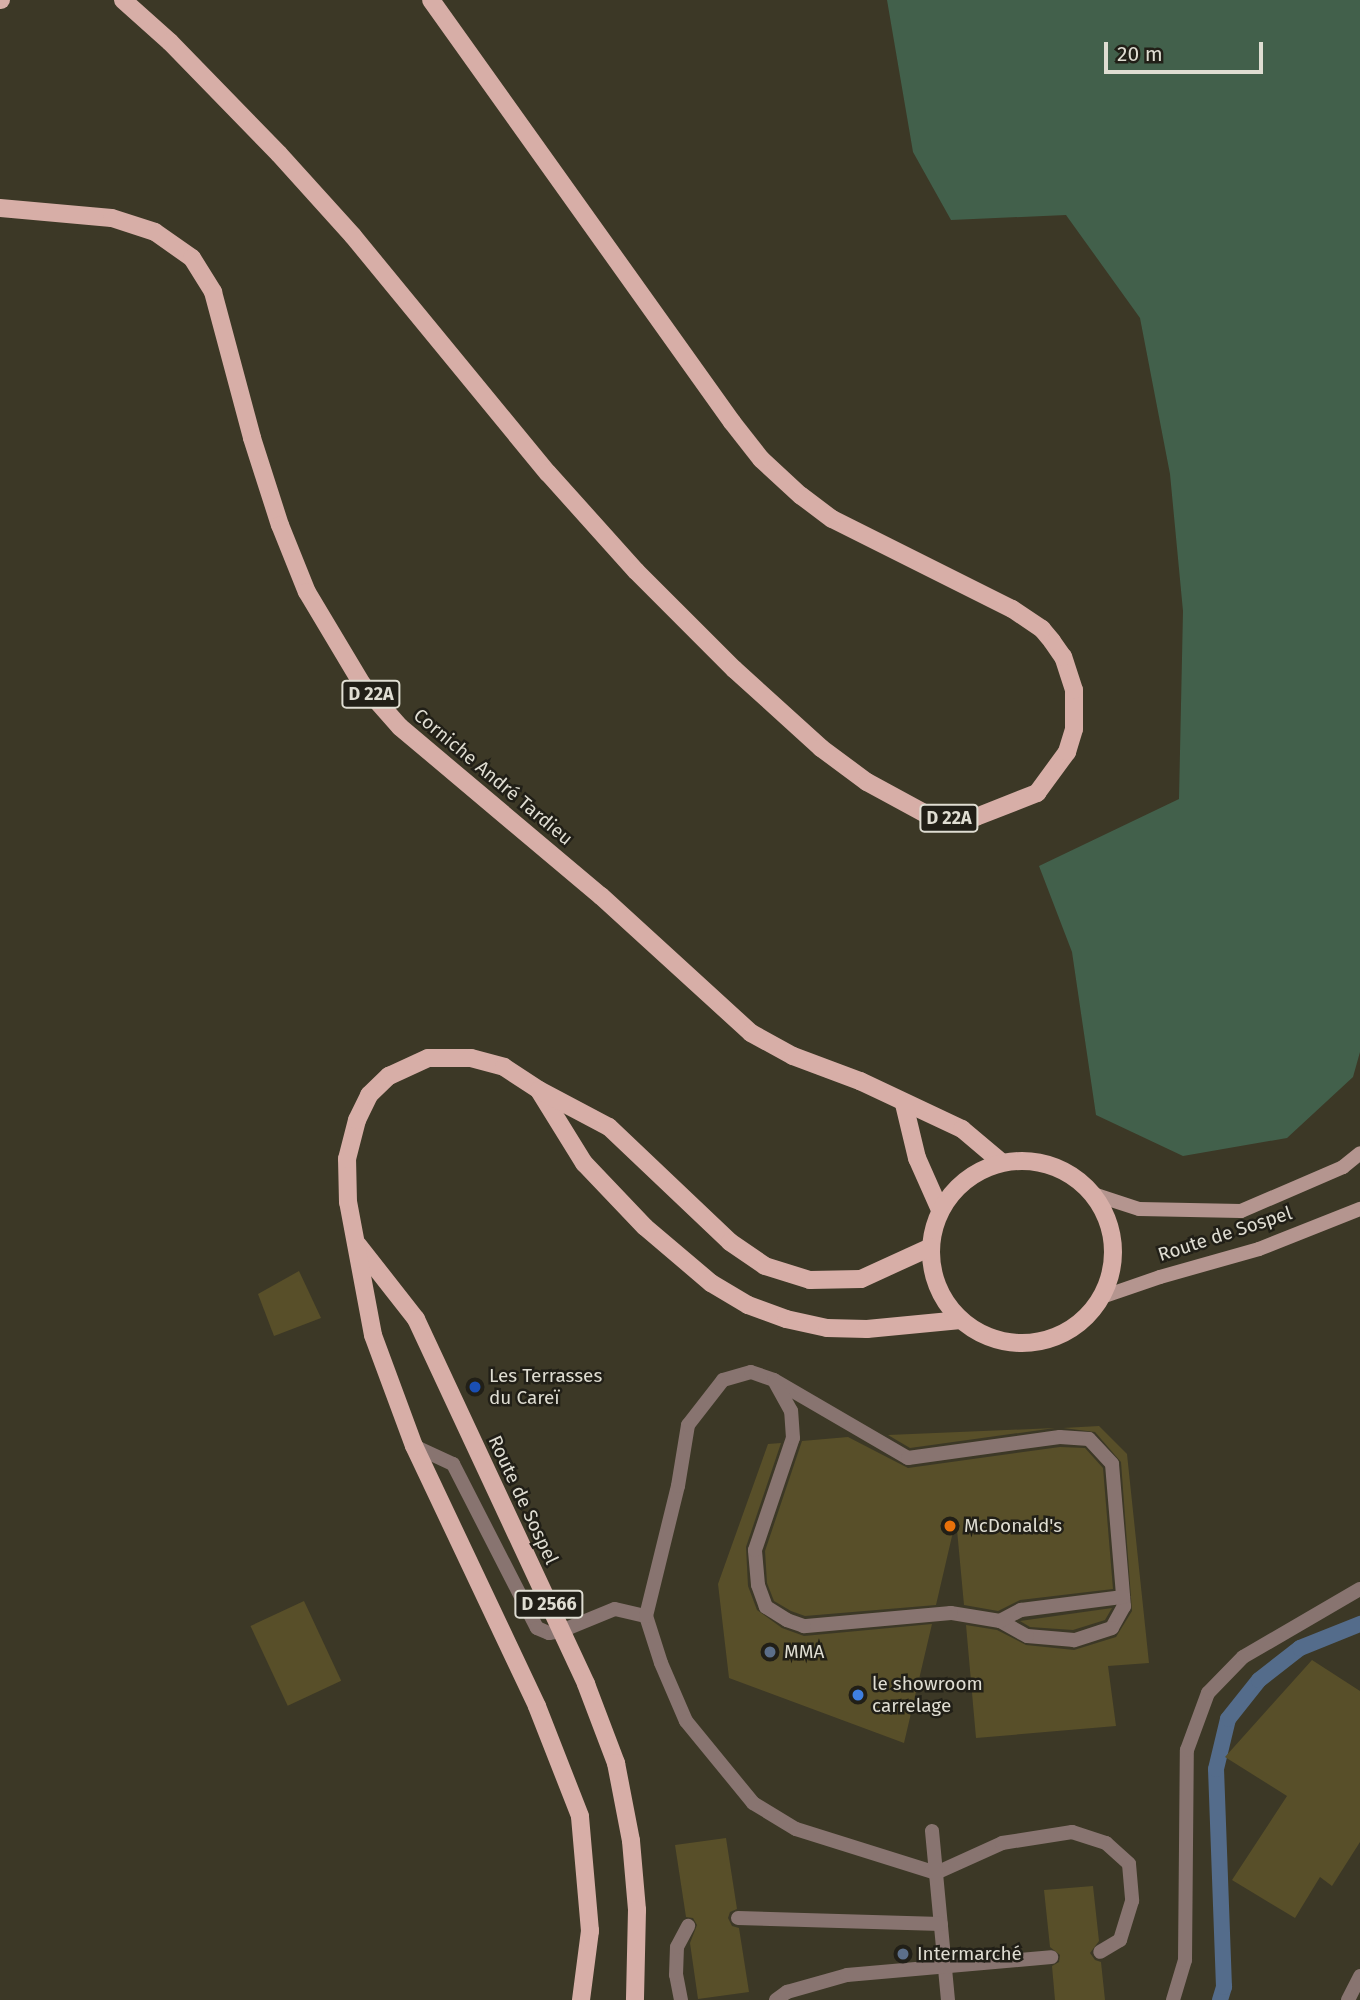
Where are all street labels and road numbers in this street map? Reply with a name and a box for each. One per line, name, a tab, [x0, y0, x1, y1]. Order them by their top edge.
road number: D 22A	[341, 680, 401, 708]
street label: Corniche André Tardieu	[409, 704, 577, 850]
road number: D 22A	[919, 804, 979, 832]
street label: Route de Sospel	[1155, 1202, 1295, 1266]
street label: Route de Sospel	[483, 1432, 563, 1568]
road number: D 2566	[514, 1590, 584, 1618]

